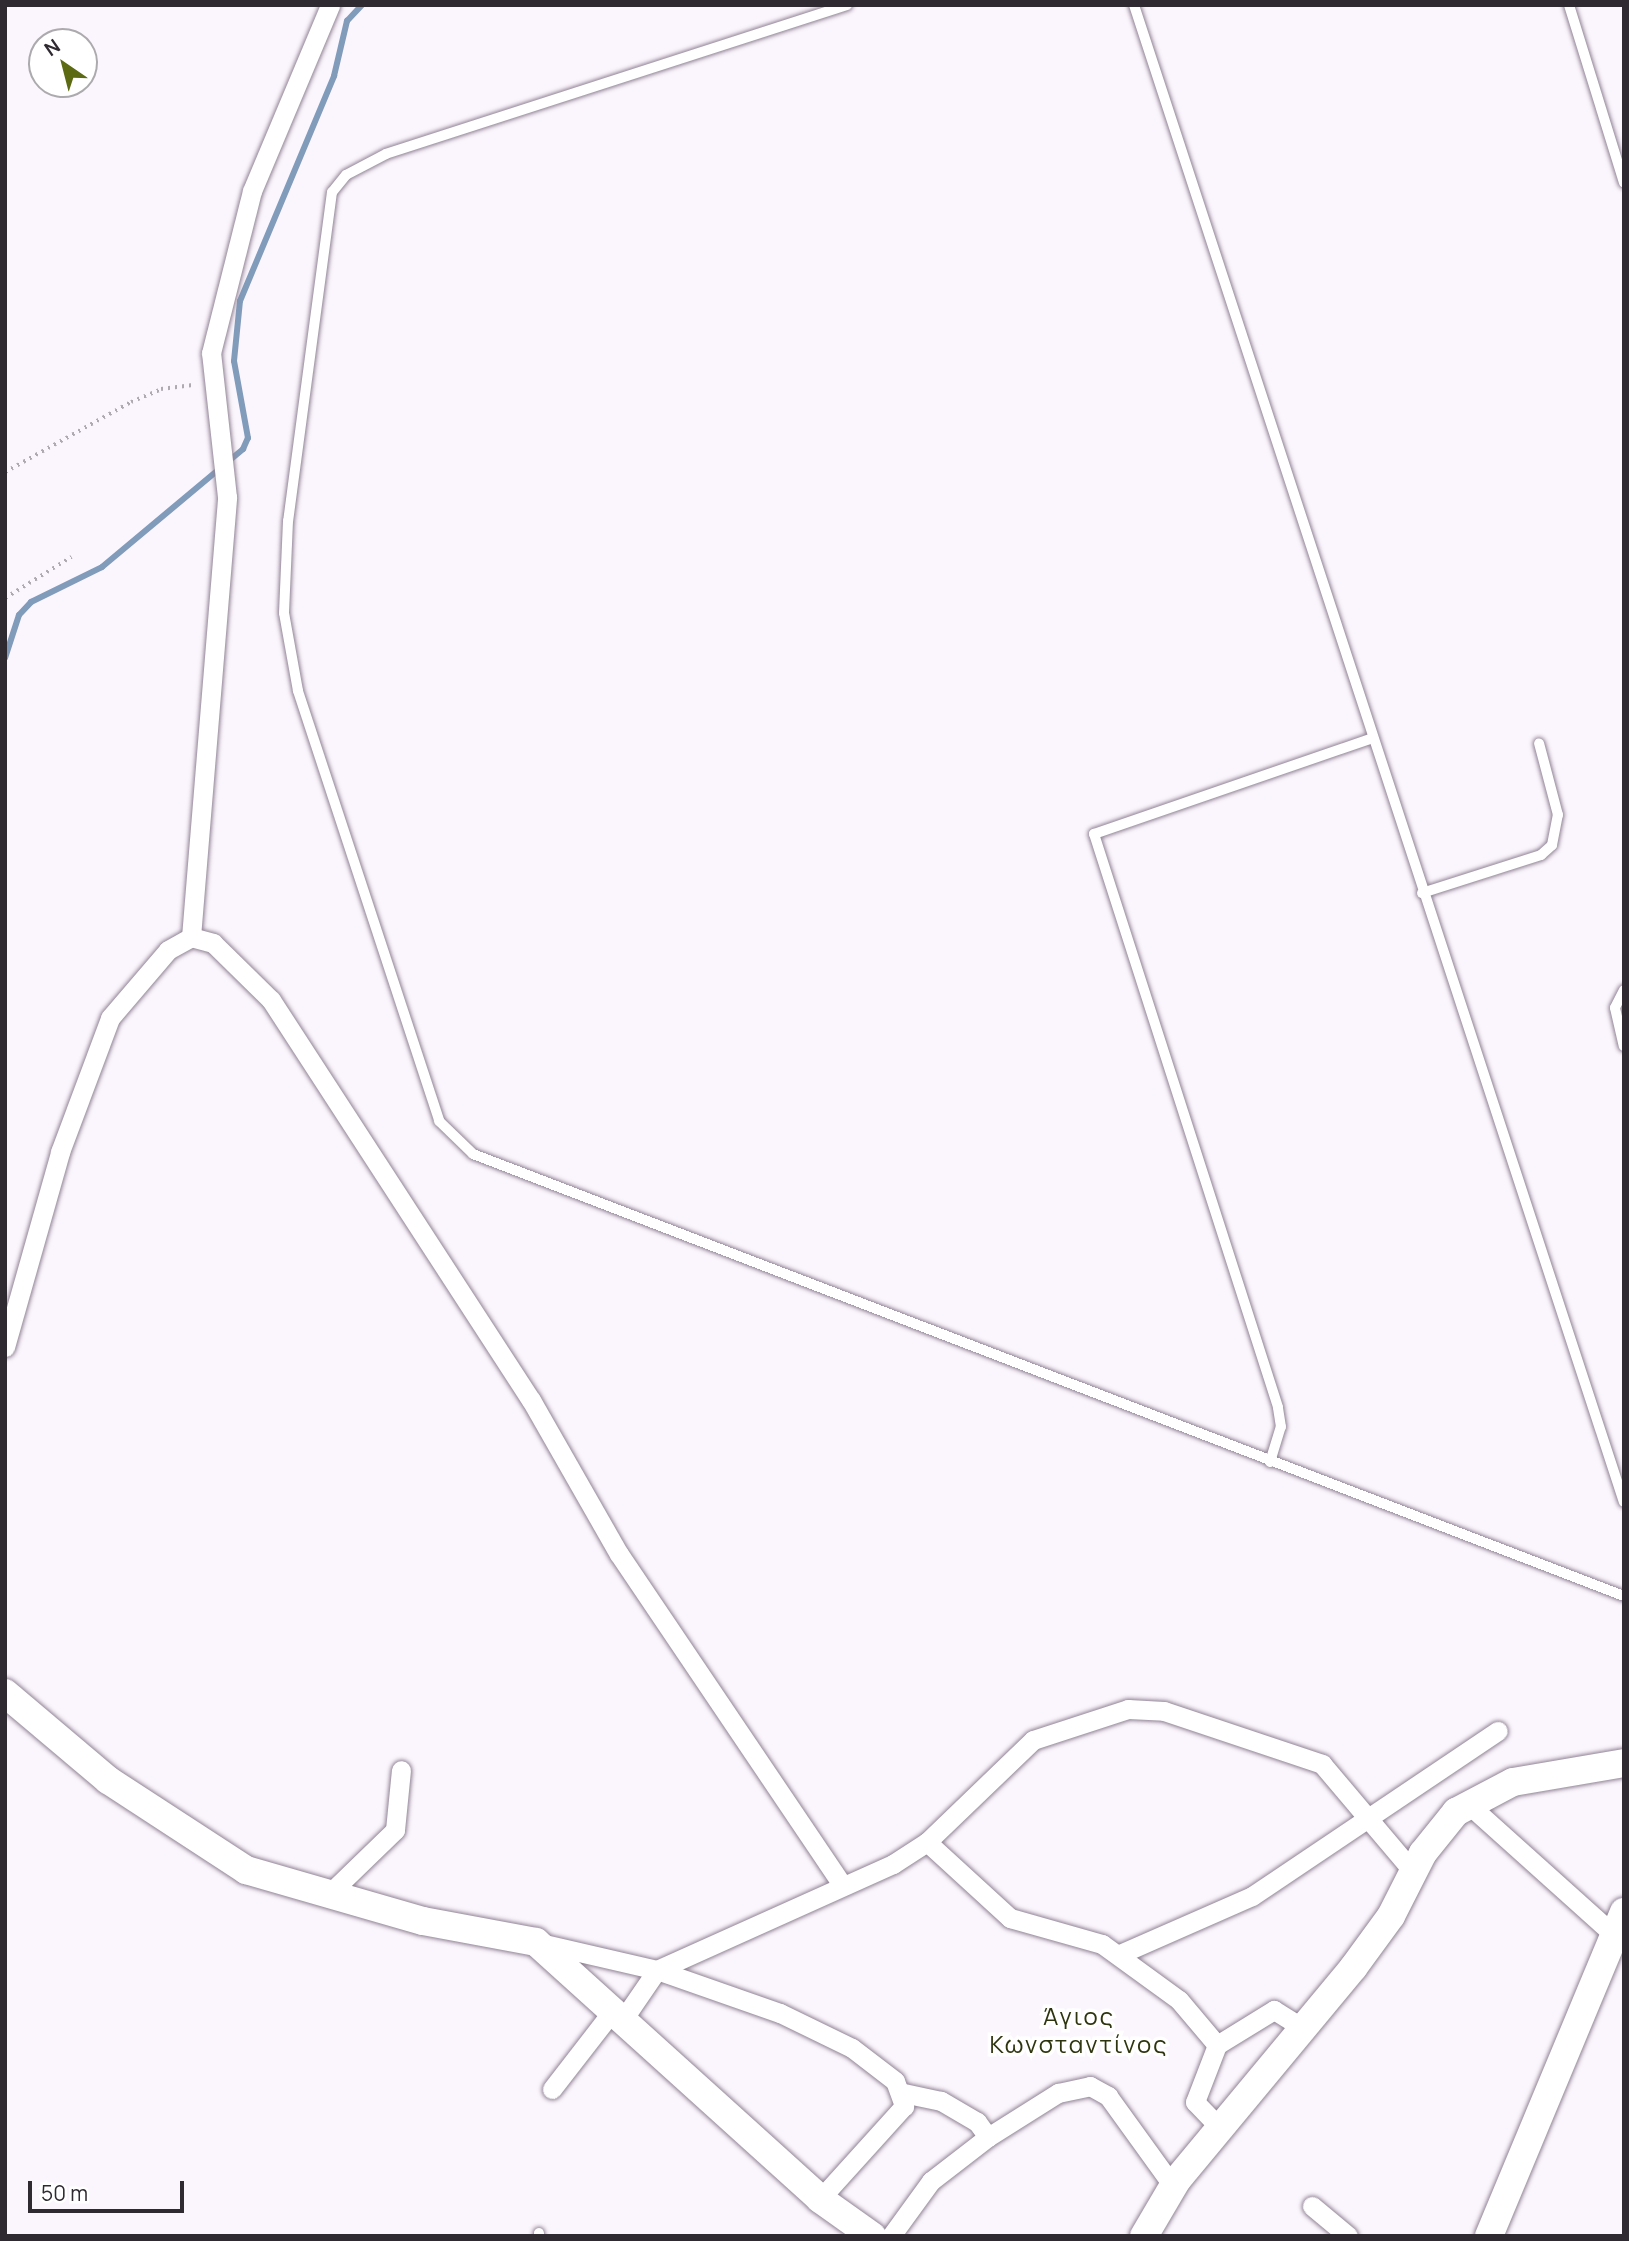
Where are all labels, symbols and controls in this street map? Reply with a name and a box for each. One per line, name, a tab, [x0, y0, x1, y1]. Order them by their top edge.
north arrow	[28, 28, 98, 98]
text: N	[39, 33, 65, 62]
district label: Άγιος Κωνσταντίνος	[991, 2002, 1167, 2058]
scale bar	[32, 2168, 187, 2212]
text: 50 m	[41, 2179, 88, 2207]

